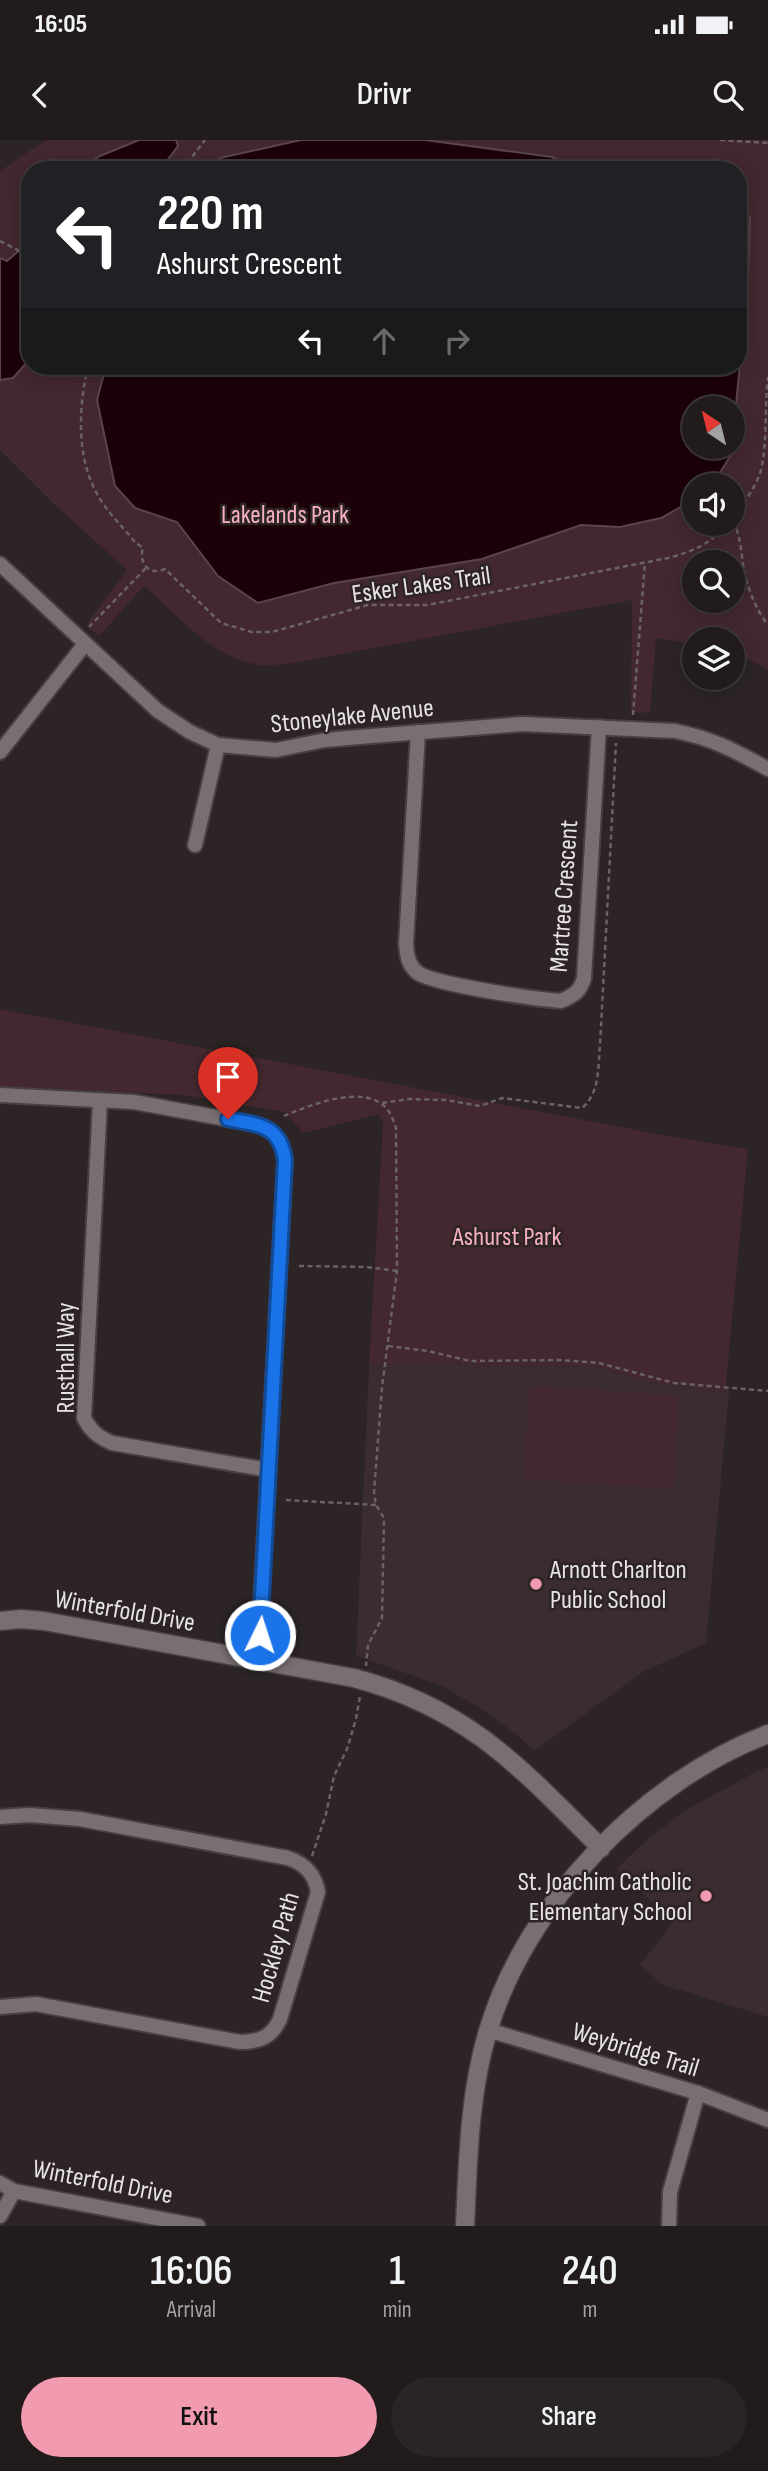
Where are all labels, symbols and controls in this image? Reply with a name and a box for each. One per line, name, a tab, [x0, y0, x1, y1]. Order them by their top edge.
text: 16:05	[35, 9, 87, 40]
text: Drivr	[357, 75, 411, 114]
icon: back	[21, 76, 59, 114]
icon: search	[709, 76, 747, 114]
text: 220 m	[157, 185, 263, 244]
icon: left	[42, 189, 133, 280]
text: Ashurst Crescent	[157, 245, 342, 284]
icon: left	[292, 322, 330, 360]
icon: ahead	[365, 322, 403, 360]
icon: right	[438, 322, 476, 360]
north arrow	[682, 396, 746, 458]
map controls	[682, 396, 745, 690]
button: sound	[682, 473, 745, 536]
park label: Lakelands Park	[221, 500, 349, 531]
button: search	[682, 550, 745, 613]
street label: Esker Lakes Trail	[350, 560, 493, 611]
button: layers	[682, 627, 745, 690]
street label: Stoneylake Avenue	[269, 693, 435, 740]
street label: Martree Crescent	[544, 819, 585, 973]
pin	[198, 1047, 258, 1119]
icon: arrive	[209, 1058, 247, 1096]
park label: Ashurst Park	[451, 1222, 562, 1253]
street label: Rusthall Way	[51, 1302, 82, 1414]
place label: Arnott Charlton Public School	[549, 1555, 687, 1616]
marker: Arnott Charlton Public School	[528, 1576, 544, 1592]
street label: Winterfold Drive	[52, 1584, 197, 1639]
position arrow	[223, 1598, 297, 1672]
place label: St. Joachim Catholic Elementary School	[518, 1867, 692, 1928]
marker: St. Joachim Catholic Elementary School	[698, 1888, 714, 1904]
street label: Hockley Path	[246, 1889, 307, 2006]
street label: Weybridge Trail	[568, 2016, 703, 2084]
street label: Winterfold Drive	[30, 2154, 175, 2211]
text: 16:06	[150, 2246, 233, 2297]
text: 1	[389, 2246, 405, 2297]
text: 240	[562, 2246, 618, 2297]
text: Arrival	[167, 2296, 216, 2324]
text: min	[383, 2296, 412, 2324]
text: m	[582, 2296, 597, 2324]
button: Exit	[21, 2377, 377, 2457]
button: Share	[391, 2377, 747, 2457]

